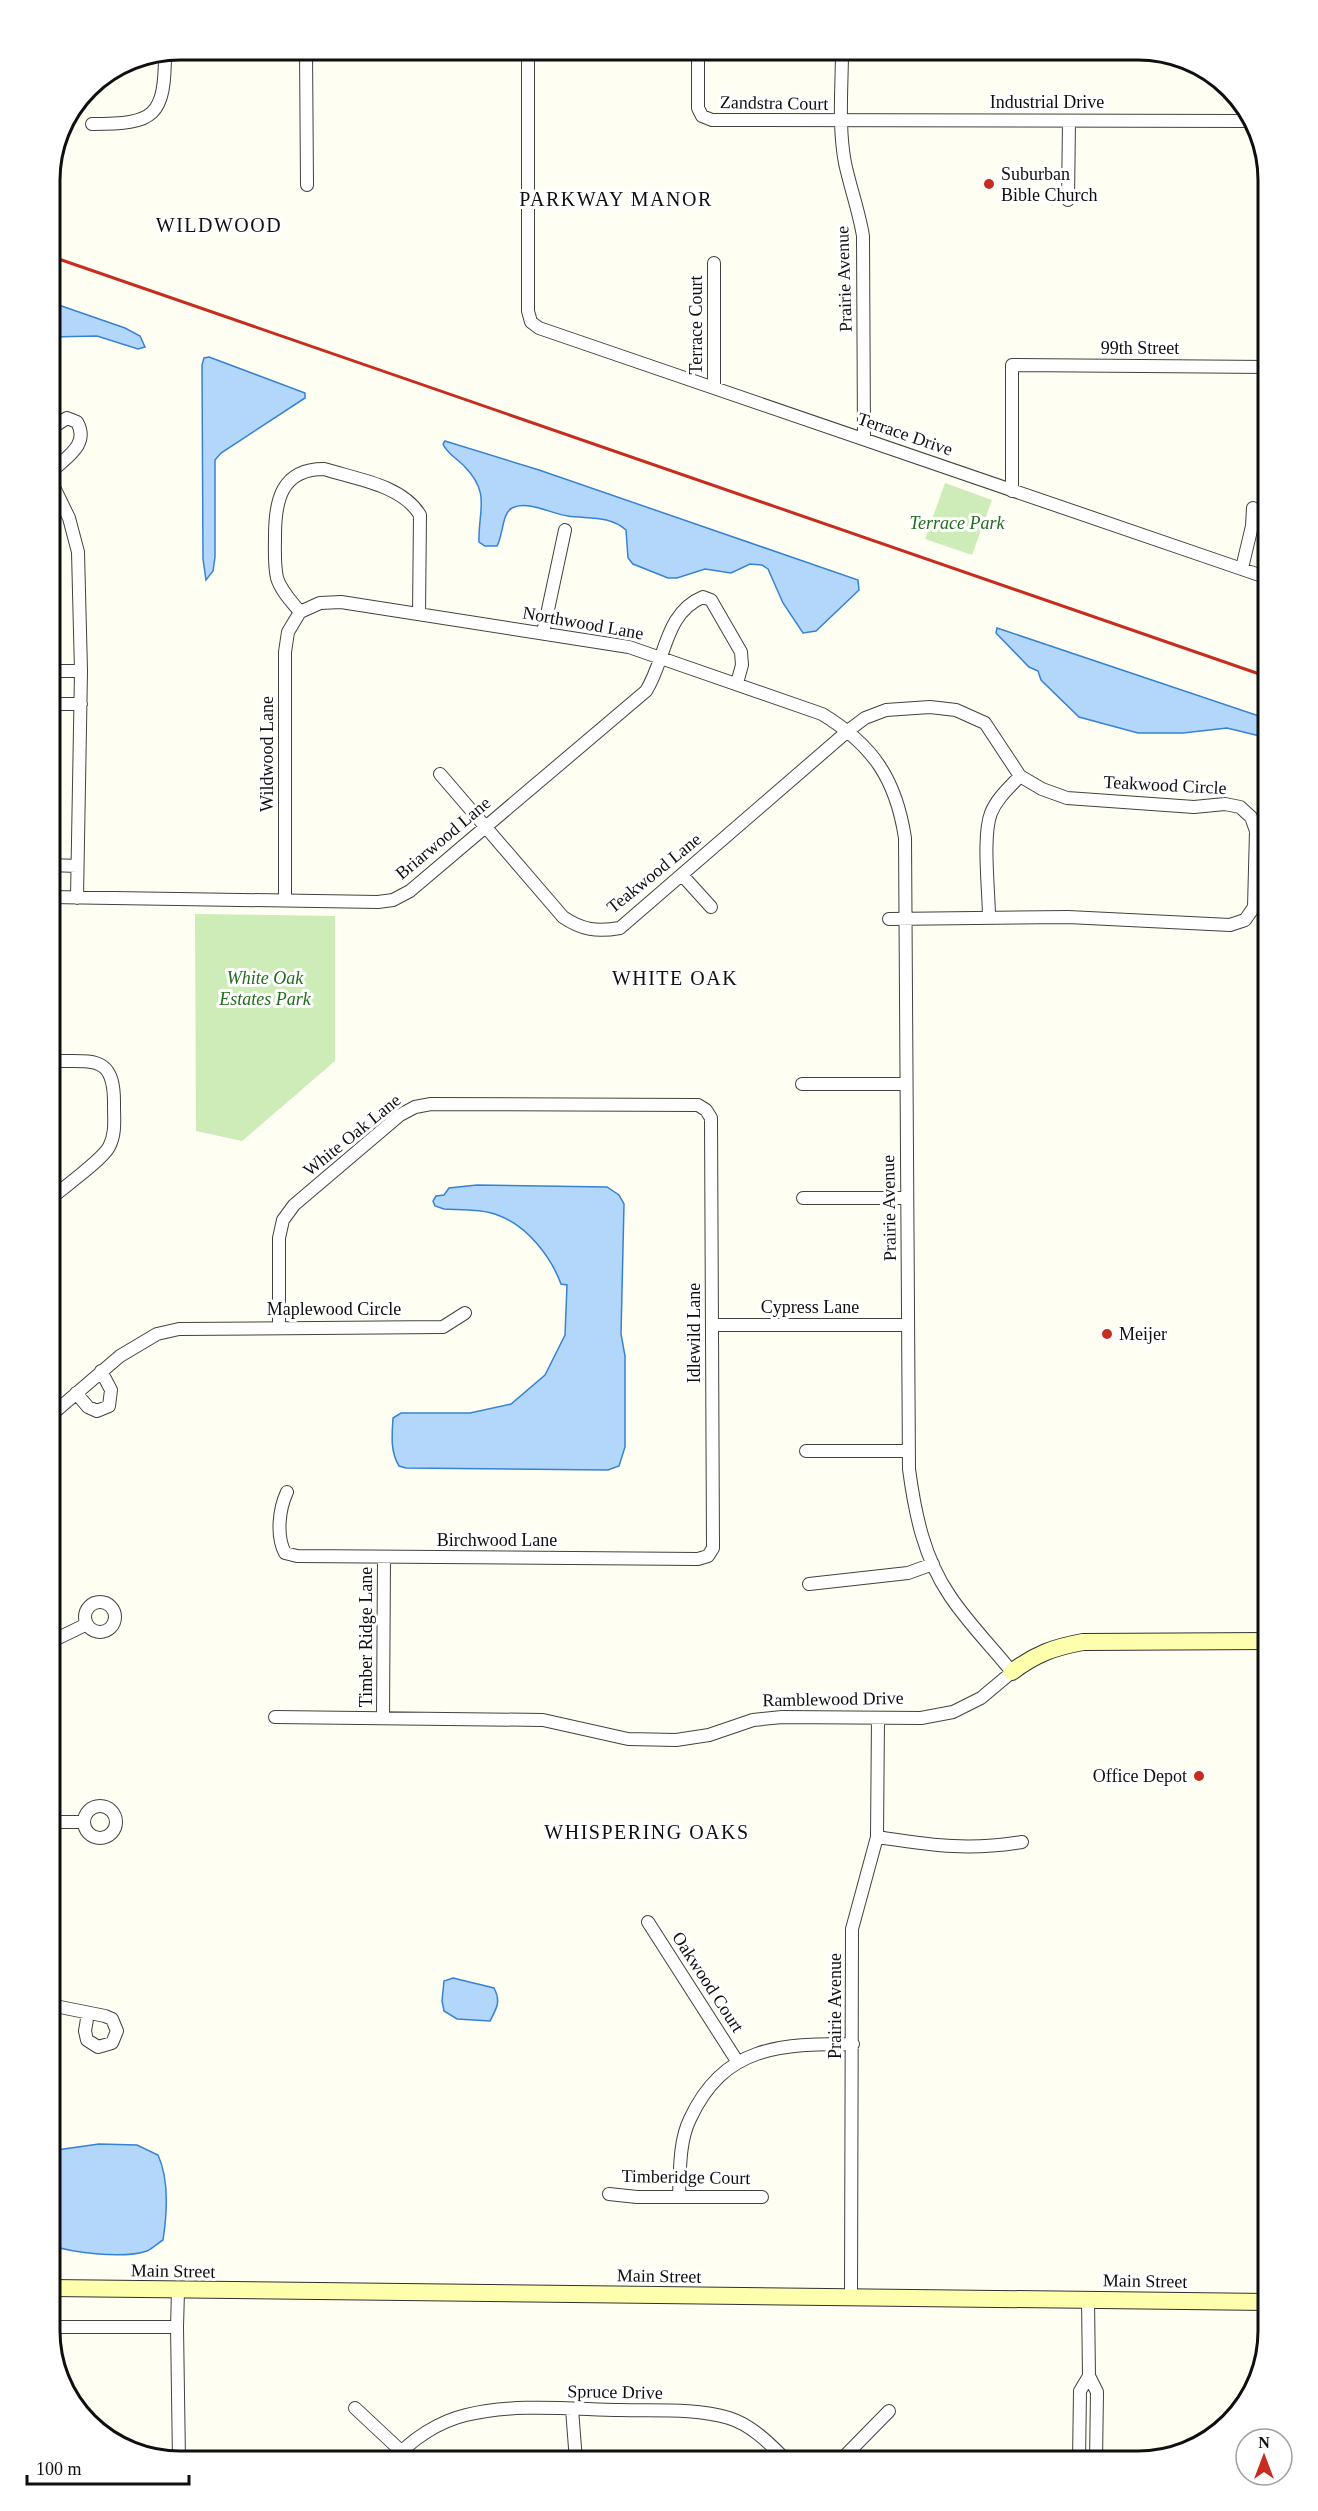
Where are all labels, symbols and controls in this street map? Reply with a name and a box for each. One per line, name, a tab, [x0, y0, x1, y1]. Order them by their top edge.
street label: Zandstra Court	[720, 92, 828, 114]
street label: Industrial Drive	[990, 92, 1104, 112]
place label: Suburban Bible Church	[1001, 164, 1098, 205]
marker: Suburban Bible Church	[982, 177, 996, 191]
district label: PARKWAY MANOR	[519, 188, 713, 210]
district label: WILDWOOD	[156, 214, 282, 236]
street label: Prairie Avenue	[832, 226, 856, 332]
street label: Terrace Court	[686, 275, 706, 375]
street label: 99th Street	[1101, 338, 1179, 358]
street label: Terrace Drive	[855, 408, 955, 460]
park label: Terrace Park	[910, 513, 1005, 533]
street label: Northwood Lane	[521, 603, 645, 643]
street label: Wildwood Lane	[257, 696, 277, 812]
street label: Teakwood Circle	[1103, 772, 1227, 798]
street label: Briarwood Lane	[392, 793, 494, 883]
street label: Teakwood Lane	[603, 829, 705, 917]
district label: WHITE OAK	[612, 967, 738, 989]
park label: White Oak Estates Park	[218, 968, 312, 1009]
street label: White Oak Lane	[299, 1090, 405, 1180]
street label: Prairie Avenue	[878, 1155, 900, 1261]
street label: Idlewild Lane	[684, 1283, 704, 1383]
street label: Cypress Lane	[761, 1297, 859, 1317]
street label: Maplewood Circle	[267, 1299, 401, 1319]
place label: Meijer	[1119, 1324, 1167, 1344]
marker: Meijer	[1100, 1327, 1114, 1341]
street label: Birchwood Lane	[437, 1530, 557, 1550]
street label: Timber Ridge Lane	[356, 1567, 376, 1707]
street label: Ramblewood Drive	[762, 1688, 904, 1710]
place label: Office Depot	[1093, 1766, 1187, 1786]
marker: Office Depot	[1192, 1769, 1206, 1783]
district label: WHISPERING OAKS	[544, 1821, 750, 1843]
street label: Oakwood Court	[668, 1928, 748, 2036]
street label: Prairie Avenue	[825, 1953, 845, 2059]
street label: Timberidge Court	[621, 2166, 751, 2188]
street label: Main Street	[131, 2260, 215, 2282]
street label: Main Street	[617, 2265, 701, 2287]
street label: Main Street	[1103, 2270, 1187, 2292]
street label: Spruce Drive	[567, 2381, 663, 2403]
north arrow	[1234, 2427, 1294, 2487]
text: N	[1258, 2434, 1270, 2451]
scale bar	[27, 2448, 189, 2486]
text: 100 m	[36, 2459, 82, 2479]

